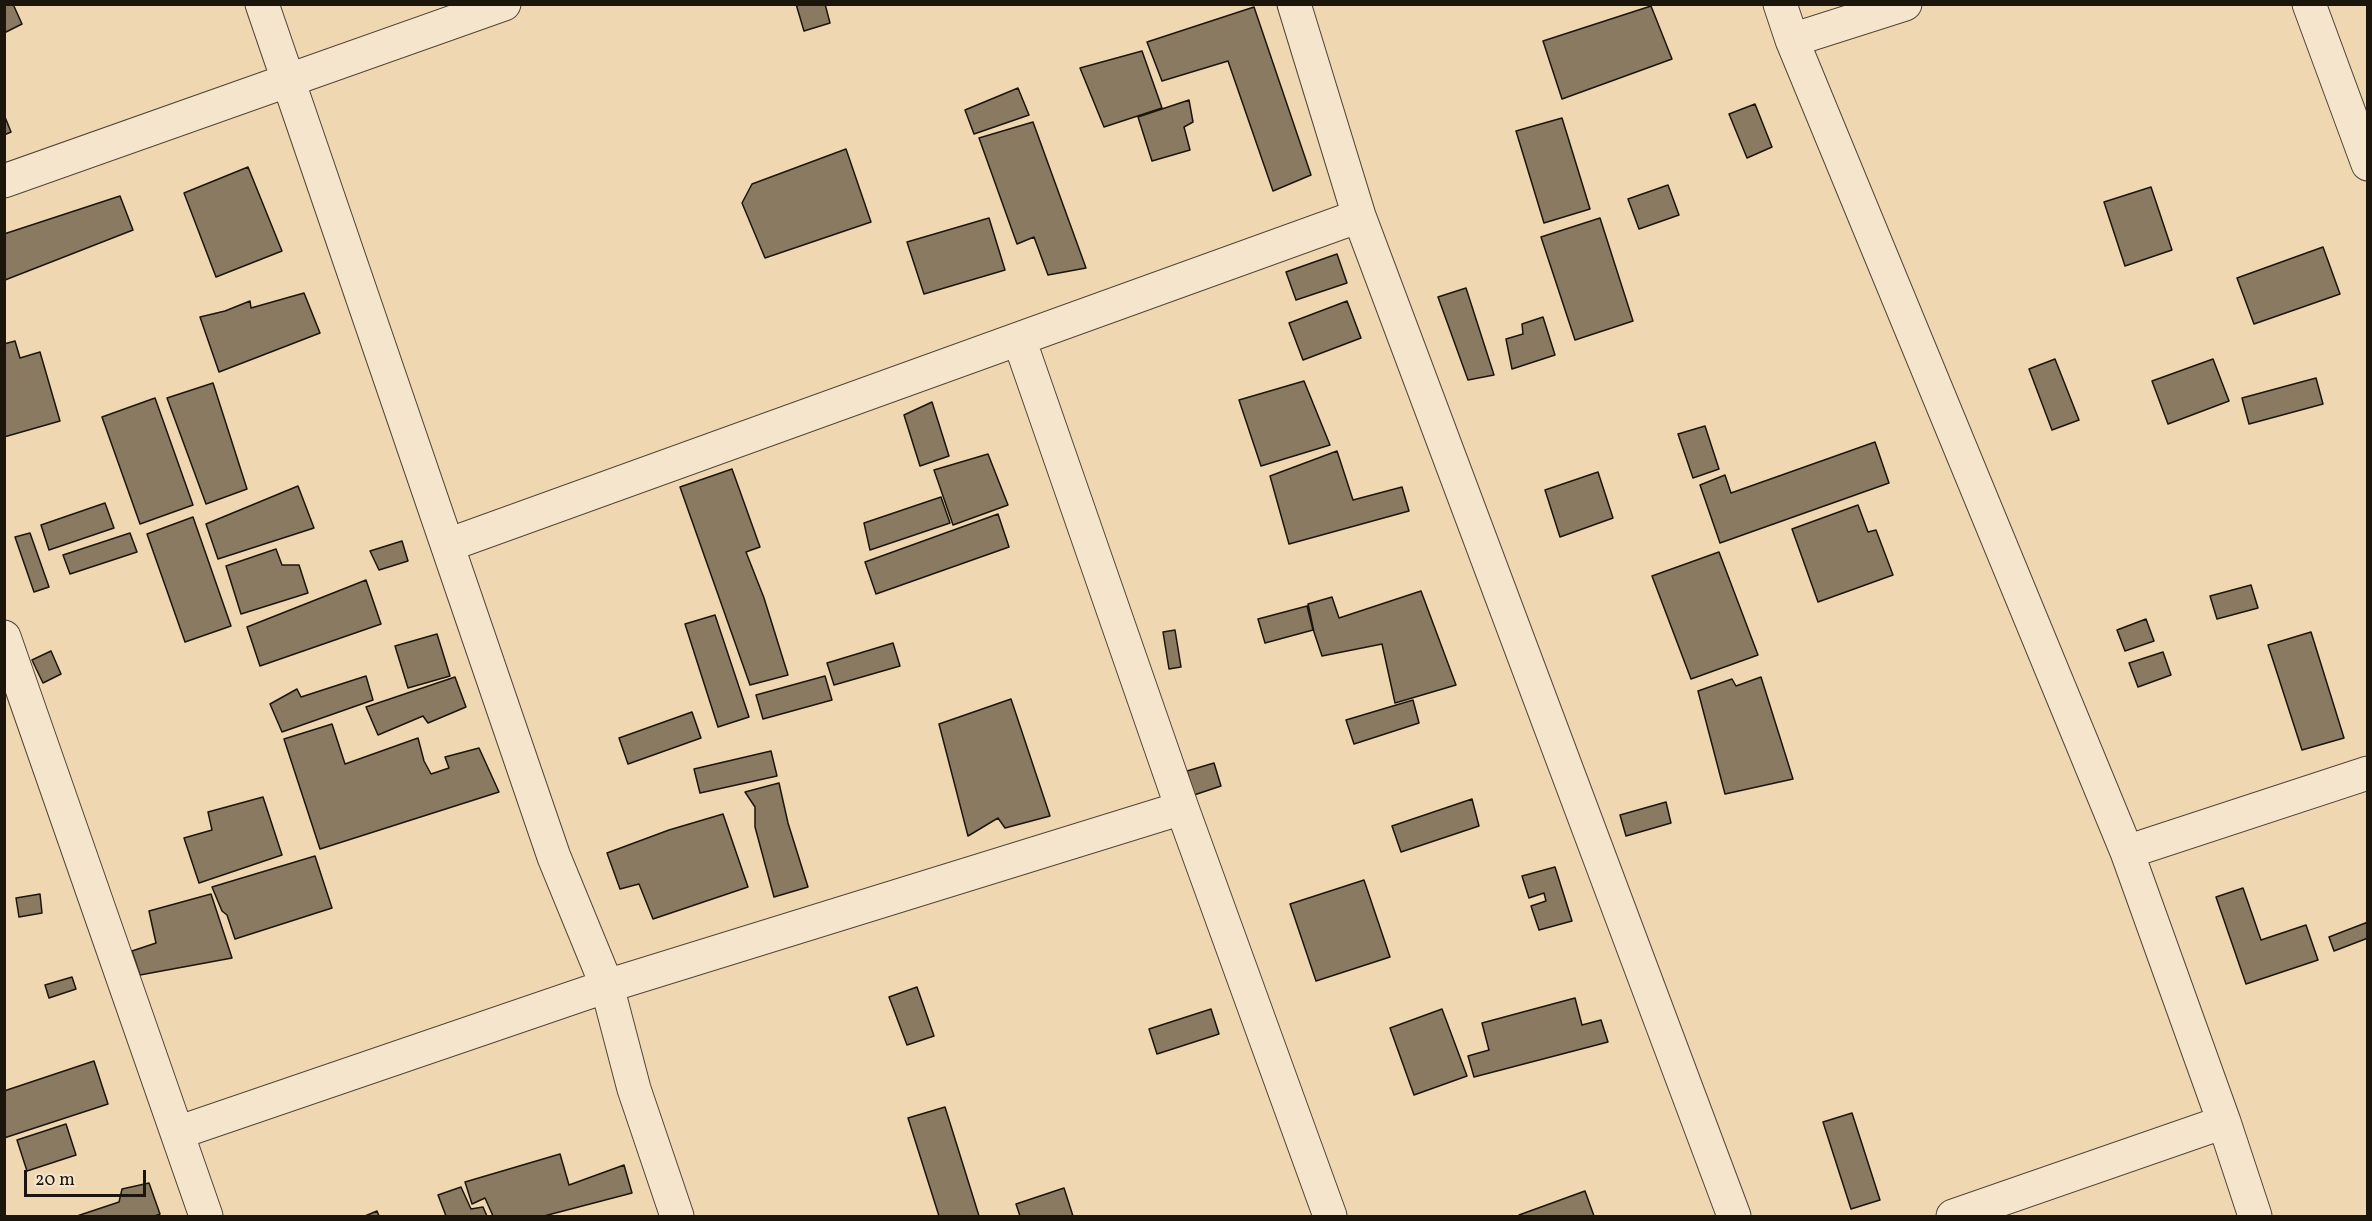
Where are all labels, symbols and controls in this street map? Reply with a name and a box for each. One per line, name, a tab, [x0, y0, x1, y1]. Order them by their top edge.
scale bar	[27, 1158, 148, 1196]
text: 20 m	[35, 1168, 75, 1193]

